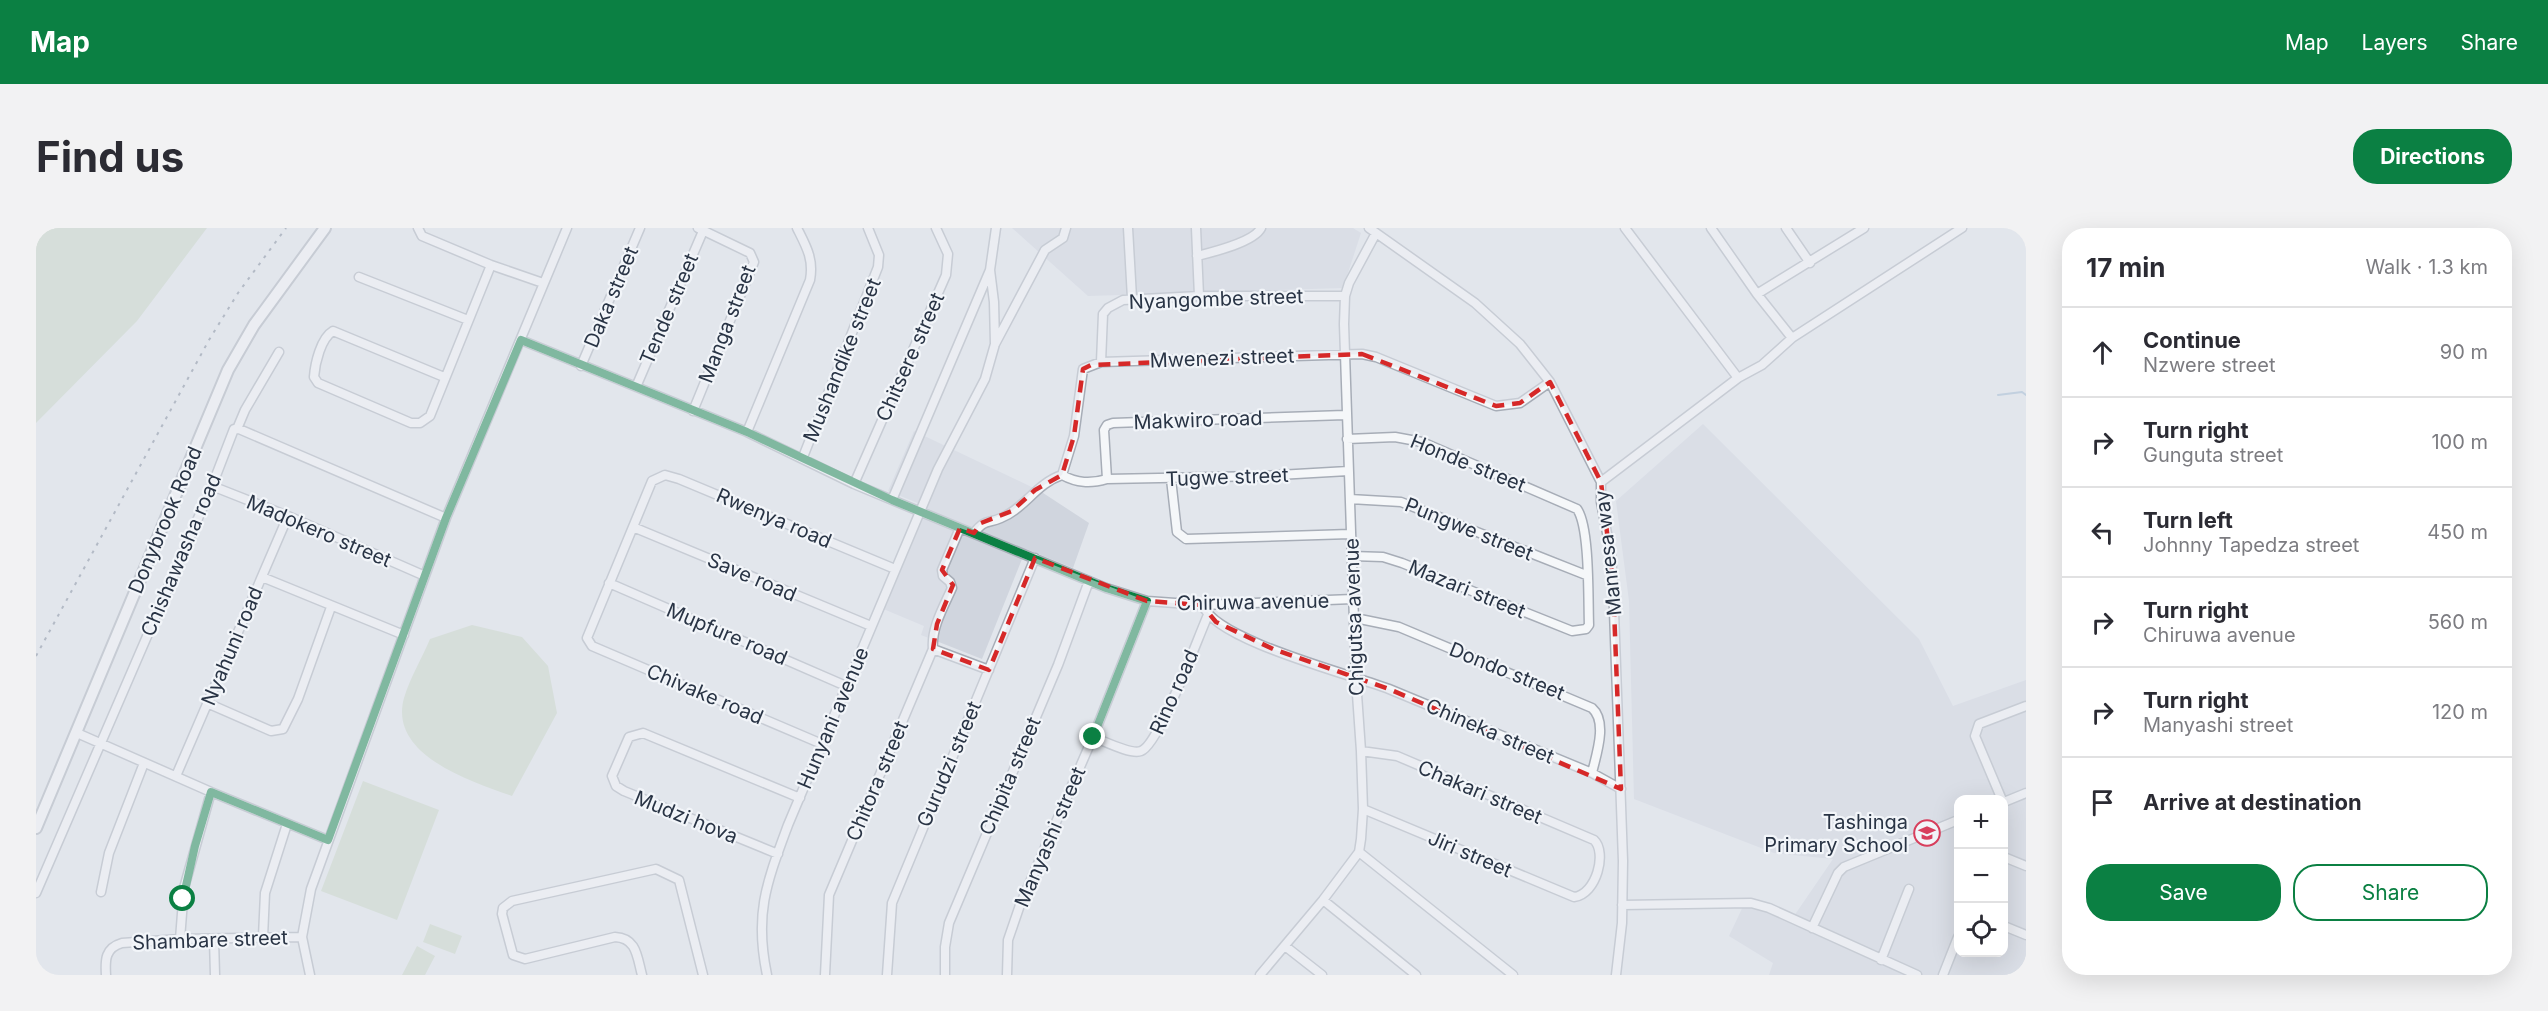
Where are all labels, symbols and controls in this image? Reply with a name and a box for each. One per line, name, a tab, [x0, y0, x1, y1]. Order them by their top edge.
text: Map	[30, 25, 90, 59]
text: Map	[2285, 30, 2329, 55]
text: Layers	[2362, 30, 2428, 55]
text: Share	[2461, 30, 2518, 55]
button: Directions	[2353, 129, 2512, 184]
text: Find us	[36, 131, 184, 182]
street label: Daka street	[579, 242, 643, 351]
street label: Tende street	[635, 249, 703, 368]
text: 17 min	[2086, 252, 2165, 283]
text: Walk · 1.3 km	[2365, 255, 2488, 279]
street label: Manga street	[694, 261, 761, 386]
street label: Mushandike street	[798, 274, 886, 445]
street label: Nyangombe street	[1128, 284, 1304, 314]
street label: Chitsere street	[871, 288, 949, 425]
text: Continue	[2143, 327, 2241, 353]
icon: ahead	[2086, 336, 2119, 369]
text: 90 m	[2440, 340, 2488, 364]
street label: Mwenezi street	[1149, 343, 1295, 373]
text: Nzwere street	[2143, 353, 2275, 377]
street label: Makwiro road	[1133, 406, 1263, 434]
text: Turn right	[2143, 417, 2249, 443]
icon: right	[2086, 426, 2119, 459]
street label: Honde street	[1407, 429, 1530, 497]
text: 100 m	[2431, 430, 2488, 454]
street label: Donybrook Road	[123, 443, 207, 597]
text: Gunguta street	[2143, 443, 2283, 467]
street label: Tugwe street	[1165, 463, 1289, 491]
street label: Chishawasha road	[136, 470, 226, 640]
street label: Rwenya road	[713, 483, 835, 553]
street label: Manresa way	[1589, 489, 1627, 617]
street label: Madokero street	[243, 490, 395, 572]
street label: Pungwe street	[1401, 492, 1537, 566]
text: Turn left	[2143, 507, 2233, 533]
icon: left	[2086, 516, 2119, 549]
text: 450 m	[2427, 520, 2488, 544]
text: Johnny Tapedza street	[2143, 533, 2359, 557]
street label: Chigutsa avenue	[1339, 538, 1369, 696]
street label: Save road	[704, 547, 800, 607]
street label: Mazari street	[1405, 555, 1529, 624]
street label: Nyahuni road	[196, 583, 268, 709]
street label: Chiruwa avenue	[1176, 589, 1330, 615]
text: Turn right	[2143, 597, 2249, 623]
street label: Mupfure road	[663, 598, 791, 670]
icon: right	[2086, 606, 2119, 639]
text: 560 m	[2428, 610, 2488, 634]
text: Chiruwa avenue	[2143, 623, 2296, 647]
street label: Dondo street	[1446, 637, 1569, 705]
street label: Hunyani avenue	[792, 644, 874, 792]
street label: Rino road	[1145, 646, 1203, 738]
street label: Chivake road	[643, 659, 767, 729]
text: Turn right	[2143, 687, 2249, 713]
street label: Chineka street	[1422, 693, 1558, 769]
icon: right	[2086, 696, 2119, 729]
street label: Gurudzi street	[912, 697, 986, 830]
text: 120 m	[2432, 700, 2488, 724]
street label: Chipita street	[974, 713, 1046, 839]
text: Manyashi street	[2143, 713, 2293, 737]
street label: Chitora street	[841, 717, 913, 845]
route end	[1079, 723, 1105, 749]
street label: Chakari street	[1414, 755, 1546, 829]
street label: Manyashi street	[1010, 763, 1091, 911]
street label: Mudzi hova	[631, 785, 741, 849]
icon: arrive	[2086, 786, 2119, 819]
text: Arrive at destination	[2143, 789, 2362, 815]
map controls	[1954, 795, 2008, 957]
button: +	[1954, 795, 2008, 849]
place label: Tashinga Primary School	[1764, 810, 1908, 857]
school or university icon: Tashinga Primary School	[1912, 818, 1942, 848]
street label: Jiri street	[1424, 826, 1516, 883]
button: −	[1954, 849, 2008, 903]
button: Save	[2086, 864, 2281, 921]
button: Share	[2293, 864, 2488, 921]
route start	[169, 885, 195, 911]
button: locate	[1954, 903, 2008, 957]
street label: Shambare street	[132, 925, 289, 955]

